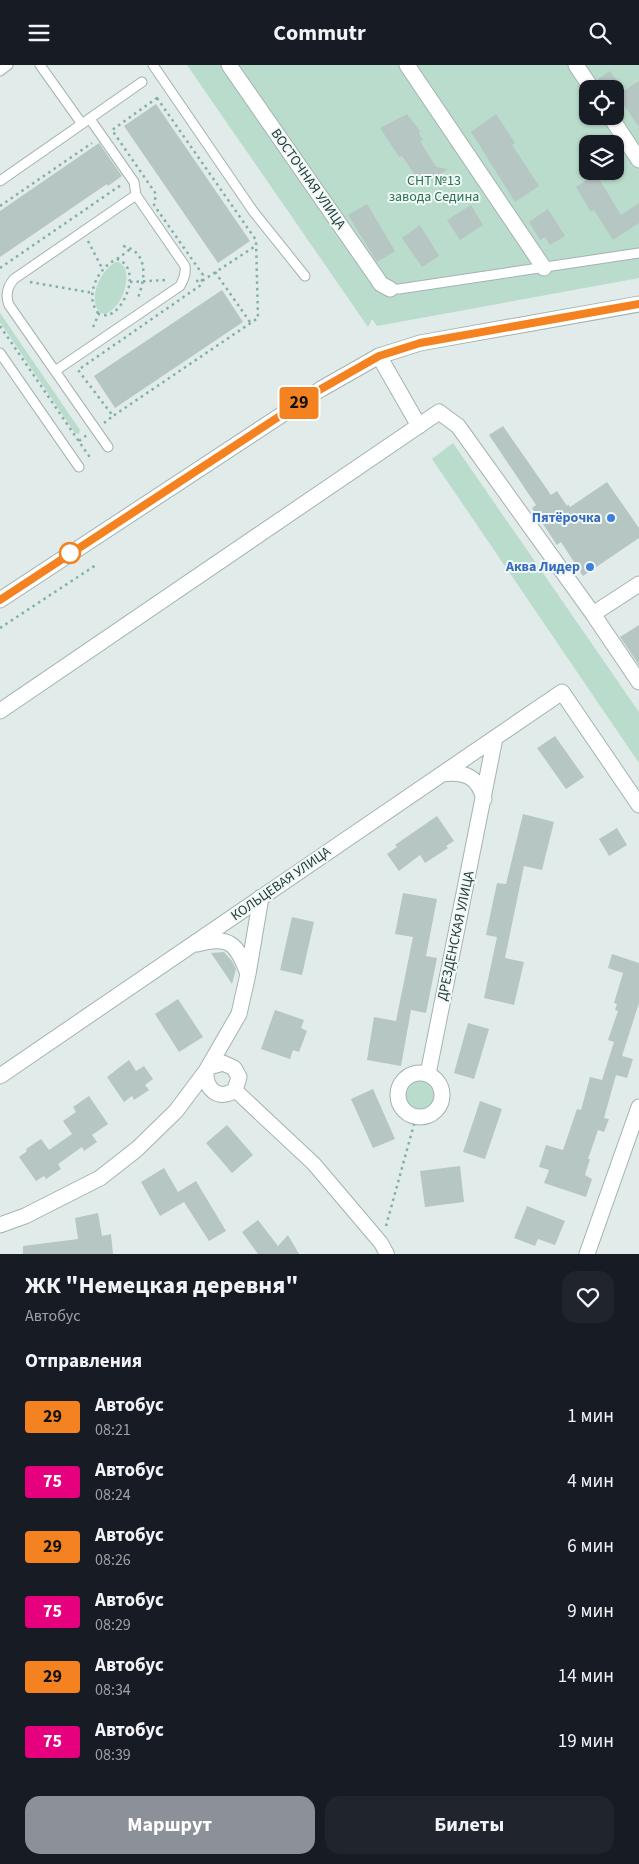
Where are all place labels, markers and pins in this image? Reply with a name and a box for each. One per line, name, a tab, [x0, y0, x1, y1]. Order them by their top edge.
place label: Пятёрочка	[532, 508, 601, 528]
marker: Пятёрочка	[605, 512, 617, 524]
unlabelled marker	[59, 542, 81, 564]
place label: Аква Лидер	[505, 557, 580, 577]
marker: Аква Лидер	[584, 561, 596, 573]

